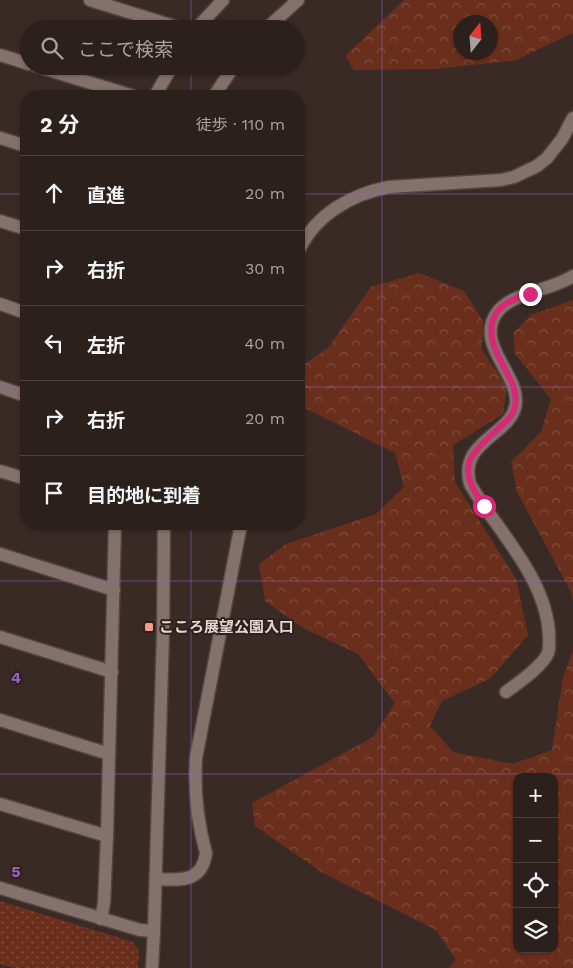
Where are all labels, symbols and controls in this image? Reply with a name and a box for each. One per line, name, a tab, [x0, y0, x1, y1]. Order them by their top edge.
north arrow	[453, 15, 498, 60]
search box	[20, 20, 305, 75]
icon: search	[38, 34, 66, 62]
text: ここで検索	[78, 38, 173, 61]
text: 2 分	[40, 112, 80, 137]
text: 徒歩 · 110 m	[196, 115, 285, 134]
icon: ahead	[40, 179, 68, 207]
text: 直進	[87, 184, 125, 207]
text: 20 m	[245, 184, 285, 203]
icon: right	[40, 254, 68, 282]
text: 右折	[87, 259, 125, 282]
text: 30 m	[245, 259, 285, 278]
route end	[519, 283, 542, 306]
icon: left	[40, 329, 68, 357]
text: 左折	[87, 334, 125, 357]
text: 40 m	[245, 334, 285, 353]
icon: right	[40, 404, 68, 432]
text: 右折	[87, 409, 125, 432]
text: 20 m	[245, 409, 285, 428]
icon: arrive	[40, 479, 68, 507]
text: 目的地に到着	[87, 484, 201, 507]
route start	[473, 495, 496, 518]
place label: こころ展望公園入口	[159, 618, 294, 636]
marker: こころ展望公園入口	[143, 621, 155, 633]
text: 4	[11, 668, 21, 687]
map controls	[513, 773, 558, 953]
button: +	[513, 773, 558, 818]
button: −	[513, 818, 558, 863]
text: 5	[11, 862, 21, 881]
button: locate	[513, 863, 558, 908]
button: layers	[513, 908, 558, 953]

